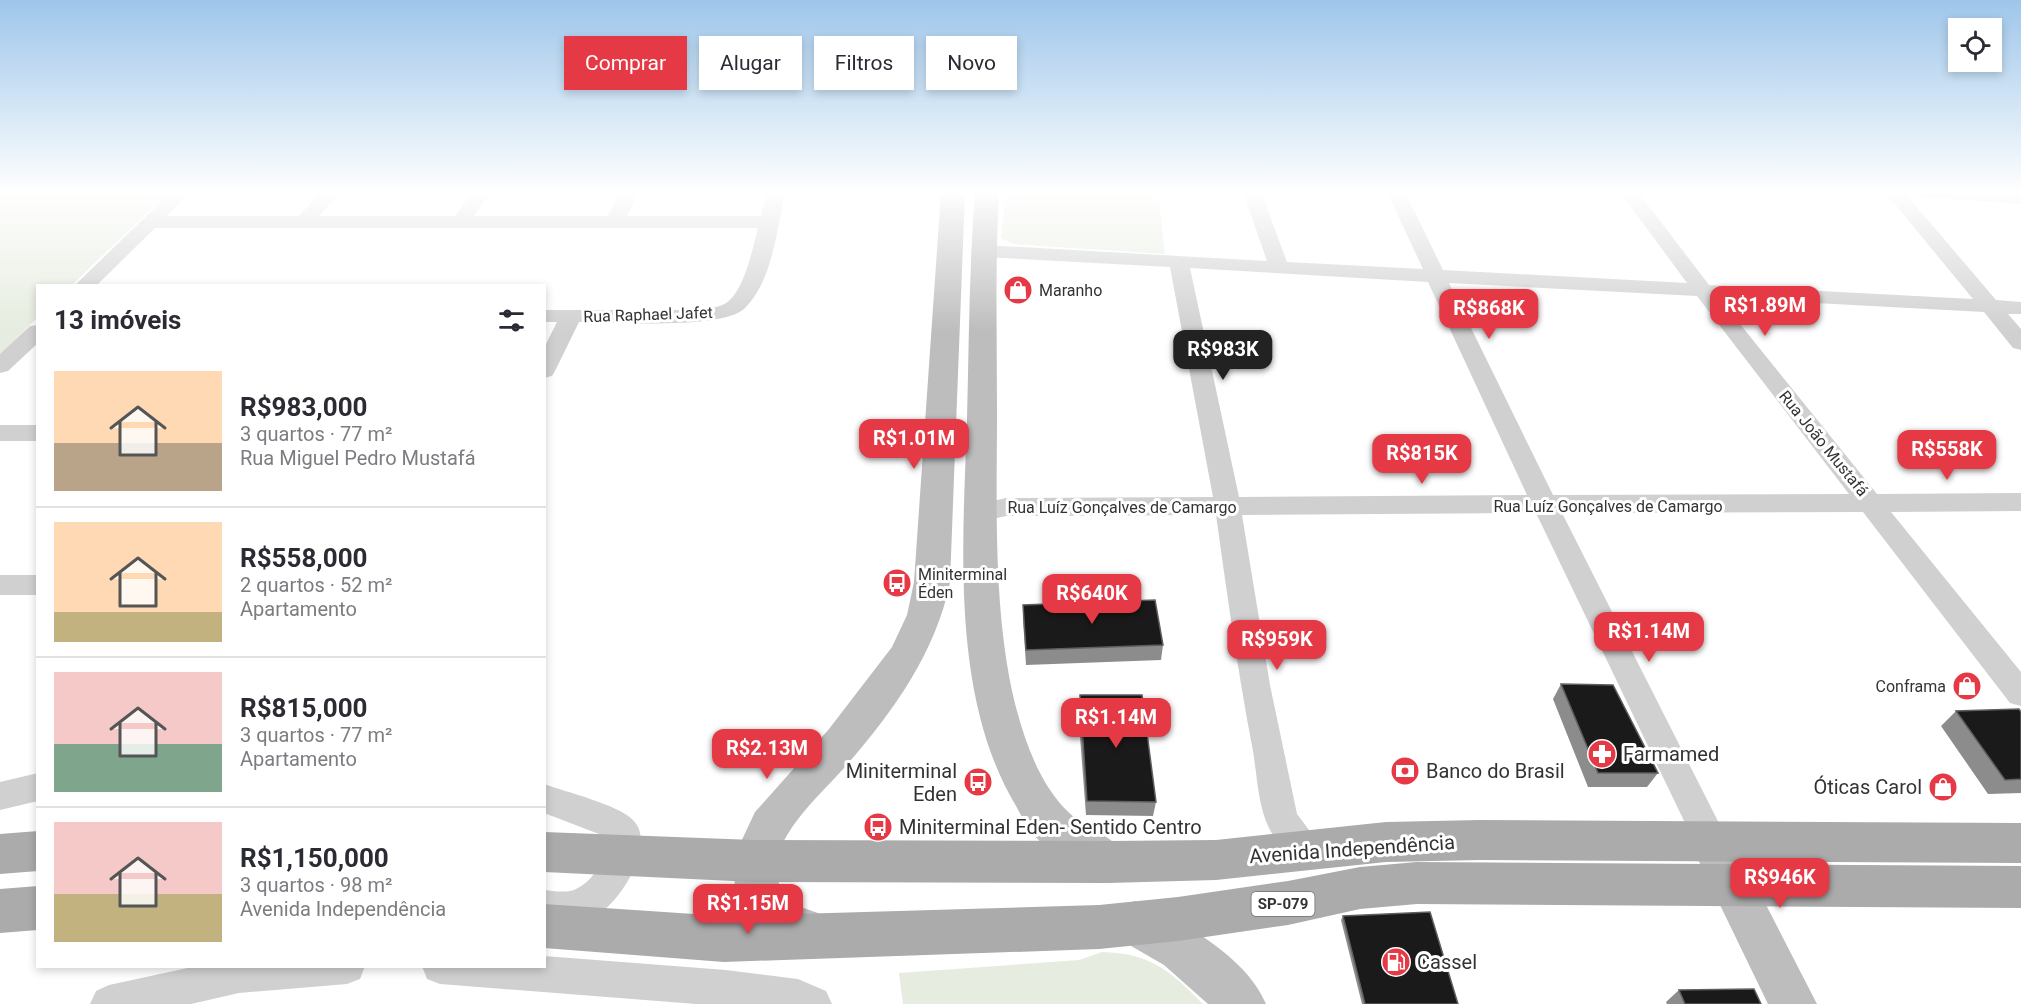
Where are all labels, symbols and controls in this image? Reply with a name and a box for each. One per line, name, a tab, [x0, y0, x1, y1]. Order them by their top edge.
map controls	[1948, 18, 2002, 72]
button: locate	[1948, 18, 2002, 72]
chip: Comprar	[564, 36, 687, 90]
chip: Alugar	[699, 36, 802, 90]
chip: Filtros	[814, 36, 914, 90]
chip: Novo	[926, 36, 1017, 90]
shop icon: Maranho	[1002, 274, 1034, 306]
place label: Maranho	[1039, 281, 1102, 300]
pin: R$1.89M	[1710, 286, 1820, 337]
pin: R$868K	[1440, 289, 1538, 340]
text: R$1.89M	[1724, 293, 1806, 317]
text: R$868K	[1453, 296, 1525, 320]
street label: Rua Raphael Jafet	[583, 303, 713, 326]
icon: filters	[495, 304, 528, 337]
text: 13 imóveis	[54, 305, 181, 335]
pin: R$983K	[1174, 330, 1272, 381]
text: R$983K	[1187, 337, 1259, 361]
street label: Rua João Mustafá	[1775, 387, 1872, 500]
text: R$983,000	[240, 392, 367, 422]
icon: home	[102, 395, 174, 467]
pin: R$1.01M	[859, 419, 969, 470]
text: 3 quartos · 77 m²	[240, 422, 392, 446]
text: R$1.01M	[873, 426, 955, 450]
pin: R$558K	[1898, 430, 1996, 481]
pin: R$815K	[1373, 434, 1471, 485]
text: R$558K	[1911, 437, 1983, 461]
text: R$815K	[1386, 441, 1458, 465]
text: Rua Miguel Pedro Mustafá	[240, 446, 476, 470]
street label: Rua Luíz Gonçalves de Camargo	[1493, 497, 1723, 516]
street label: Rua Luíz Gonçalves de Camargo	[1007, 498, 1237, 517]
text: R$558,000	[240, 543, 367, 573]
icon: home	[102, 546, 174, 618]
place label: Miniterminal Éden	[918, 565, 1007, 602]
bus stop icon: Miniterminal Éden	[881, 567, 913, 599]
text: 2 quartos · 52 m²	[240, 573, 392, 597]
pin: R$640K	[1043, 574, 1141, 625]
text: R$640K	[1056, 581, 1128, 605]
text: Apartamento	[240, 597, 357, 621]
pin: R$1.14M	[1594, 612, 1704, 663]
text: R$1.14M	[1608, 619, 1690, 643]
pin: R$959K	[1228, 620, 1326, 671]
text: R$959K	[1241, 627, 1313, 651]
shop icon: Conframa	[1951, 670, 1983, 702]
place label: Conframa	[1876, 677, 1946, 696]
text: R$815,000	[240, 693, 367, 723]
icon: home	[102, 696, 174, 768]
pin: R$1.14M	[1061, 698, 1171, 749]
text: R$1.14M	[1075, 705, 1157, 729]
text: 3 quartos · 77 m²	[240, 723, 392, 747]
pin: R$2.13M	[712, 729, 822, 780]
text: R$2.13M	[726, 736, 808, 760]
pharmacy icon: Farmamed	[1586, 738, 1618, 770]
place label: Farmamed	[1623, 742, 1719, 766]
text: Apartamento	[240, 747, 357, 771]
bank icon: Banco do Brasil	[1389, 755, 1421, 787]
place label: Miniterminal Eden	[846, 759, 957, 806]
place label: Banco do Brasil	[1426, 759, 1565, 783]
bus stop icon: Miniterminal Eden	[962, 766, 994, 798]
shop icon: Óticas Carol	[1927, 771, 1959, 803]
place label: Óticas Carol	[1813, 775, 1922, 799]
bus stop icon: Miniterminal Eden- Sentido Centro	[862, 811, 894, 843]
place label: Miniterminal Eden- Sentido Centro	[899, 815, 1202, 839]
street label: Avenida Independência	[1248, 830, 1456, 868]
text: R$1,150,000	[240, 843, 389, 873]
icon: home	[102, 846, 174, 918]
pin: R$946K	[1731, 858, 1829, 909]
text: R$946K	[1744, 865, 1816, 889]
text: 3 quartos · 98 m²	[240, 873, 392, 897]
pin: R$1.15M	[693, 884, 803, 935]
text: R$1.15M	[707, 891, 789, 915]
road number: SP-079	[1252, 892, 1314, 916]
text: Avenida Independência	[240, 897, 446, 921]
fuel station icon: Cassel	[1380, 946, 1412, 978]
place label: Cassel	[1417, 950, 1477, 974]

